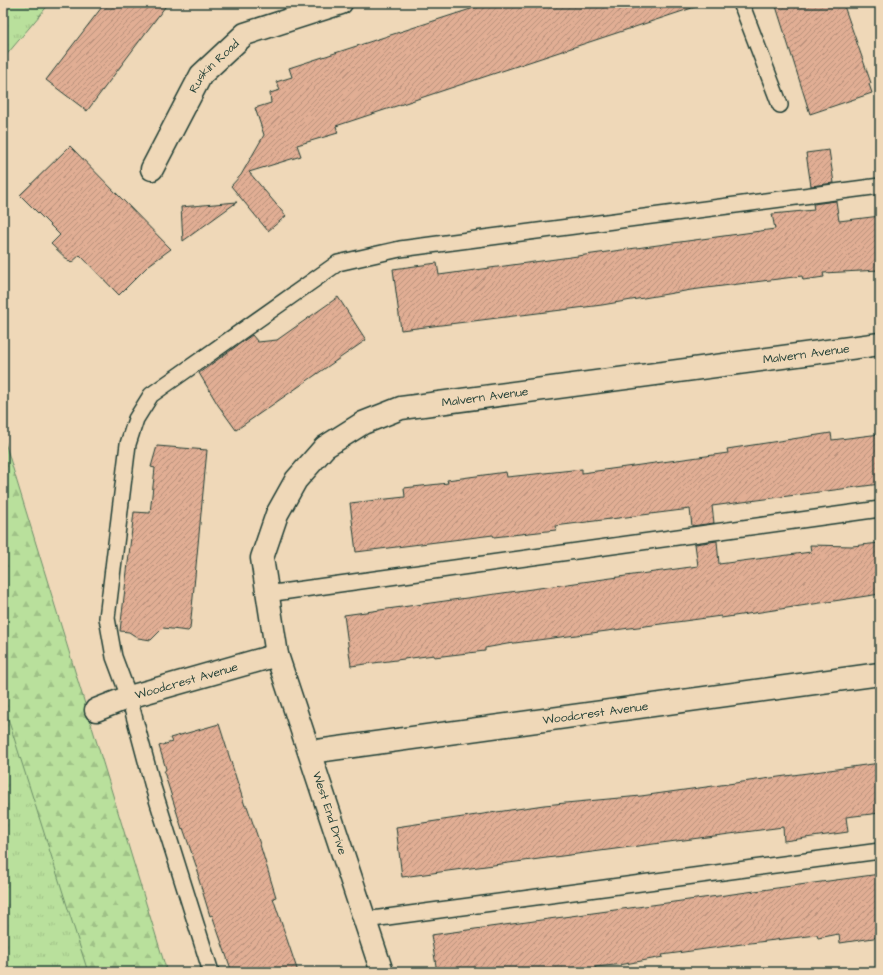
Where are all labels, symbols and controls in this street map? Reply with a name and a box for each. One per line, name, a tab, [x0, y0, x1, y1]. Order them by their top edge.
street label: Ruskin Road	[185, 36, 243, 96]
street label: Malvern Avenue	[762, 340, 851, 369]
street label: Malvern Avenue	[441, 383, 530, 411]
street label: Woodcrest Avenue	[133, 658, 240, 704]
street label: Woodcrest Avenue	[542, 698, 650, 729]
street label: West End Drive	[308, 769, 351, 857]

